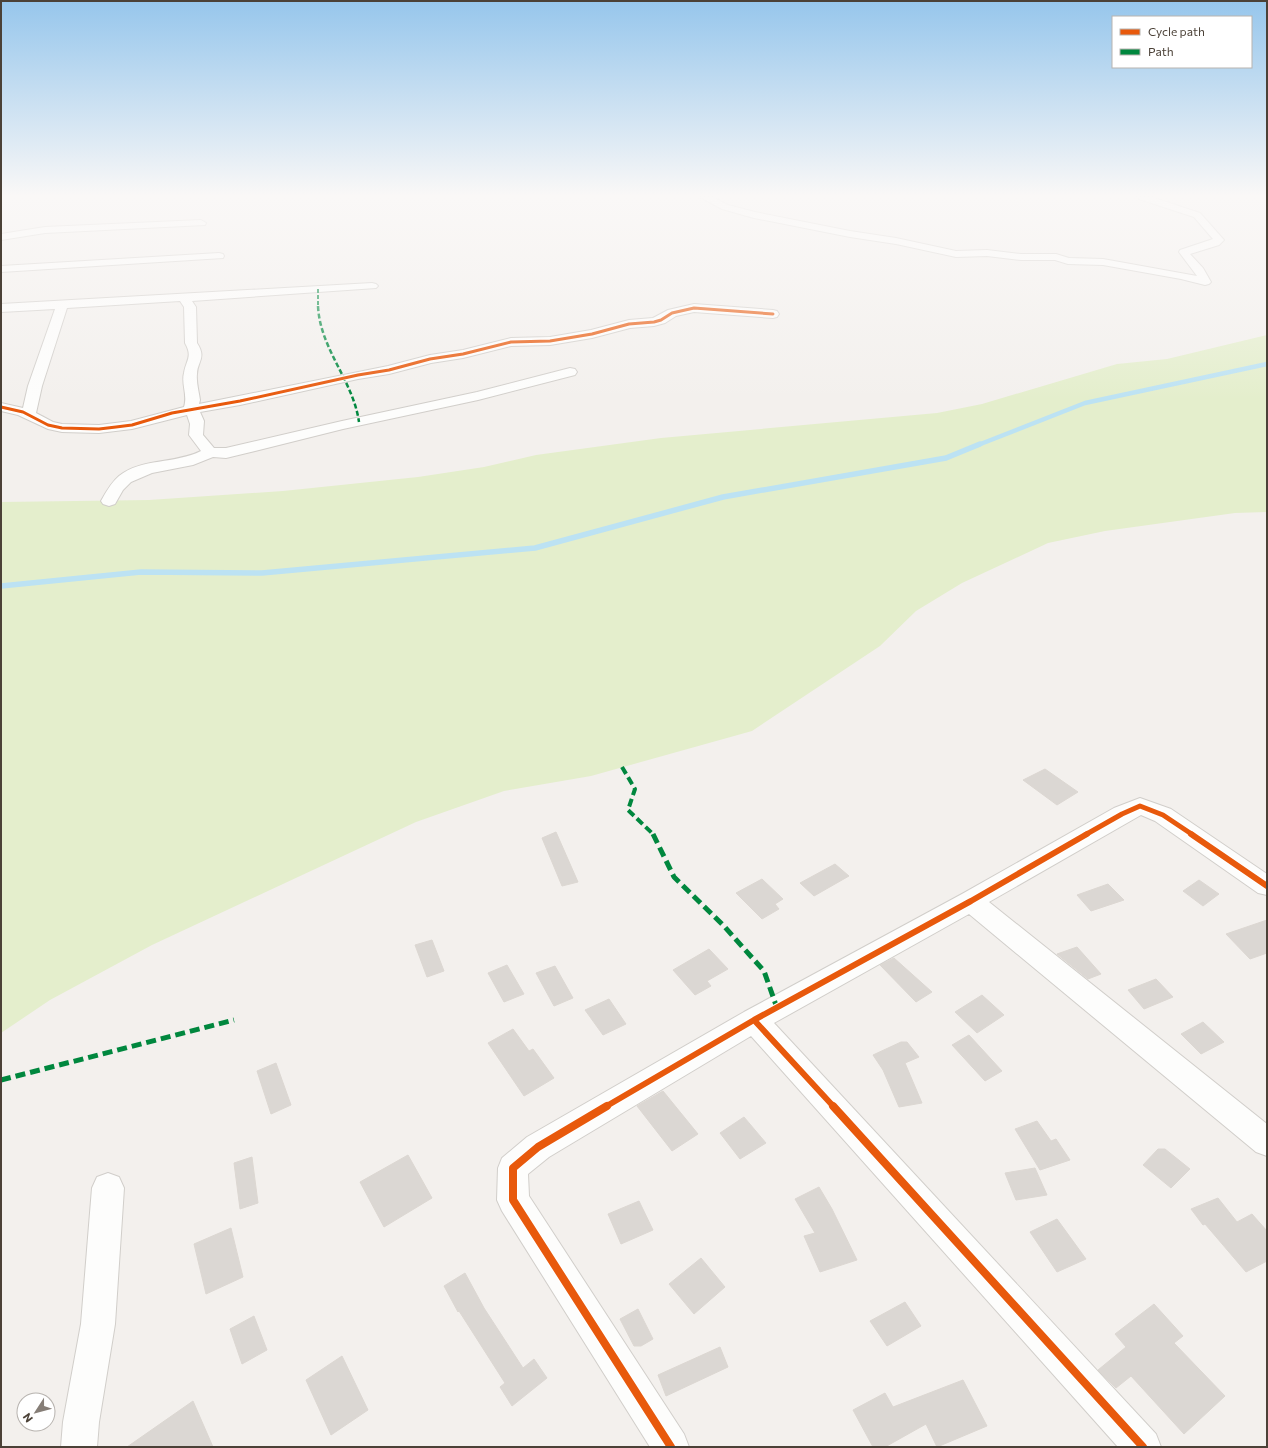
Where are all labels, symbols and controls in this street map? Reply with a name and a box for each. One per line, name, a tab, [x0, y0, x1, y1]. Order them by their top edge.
legend	[1112, 16, 1252, 68]
text: Cycle path	[1148, 24, 1205, 38]
text: Path	[1148, 44, 1174, 58]
north arrow	[16, 1392, 56, 1432]
text: N	[20, 1411, 35, 1425]

